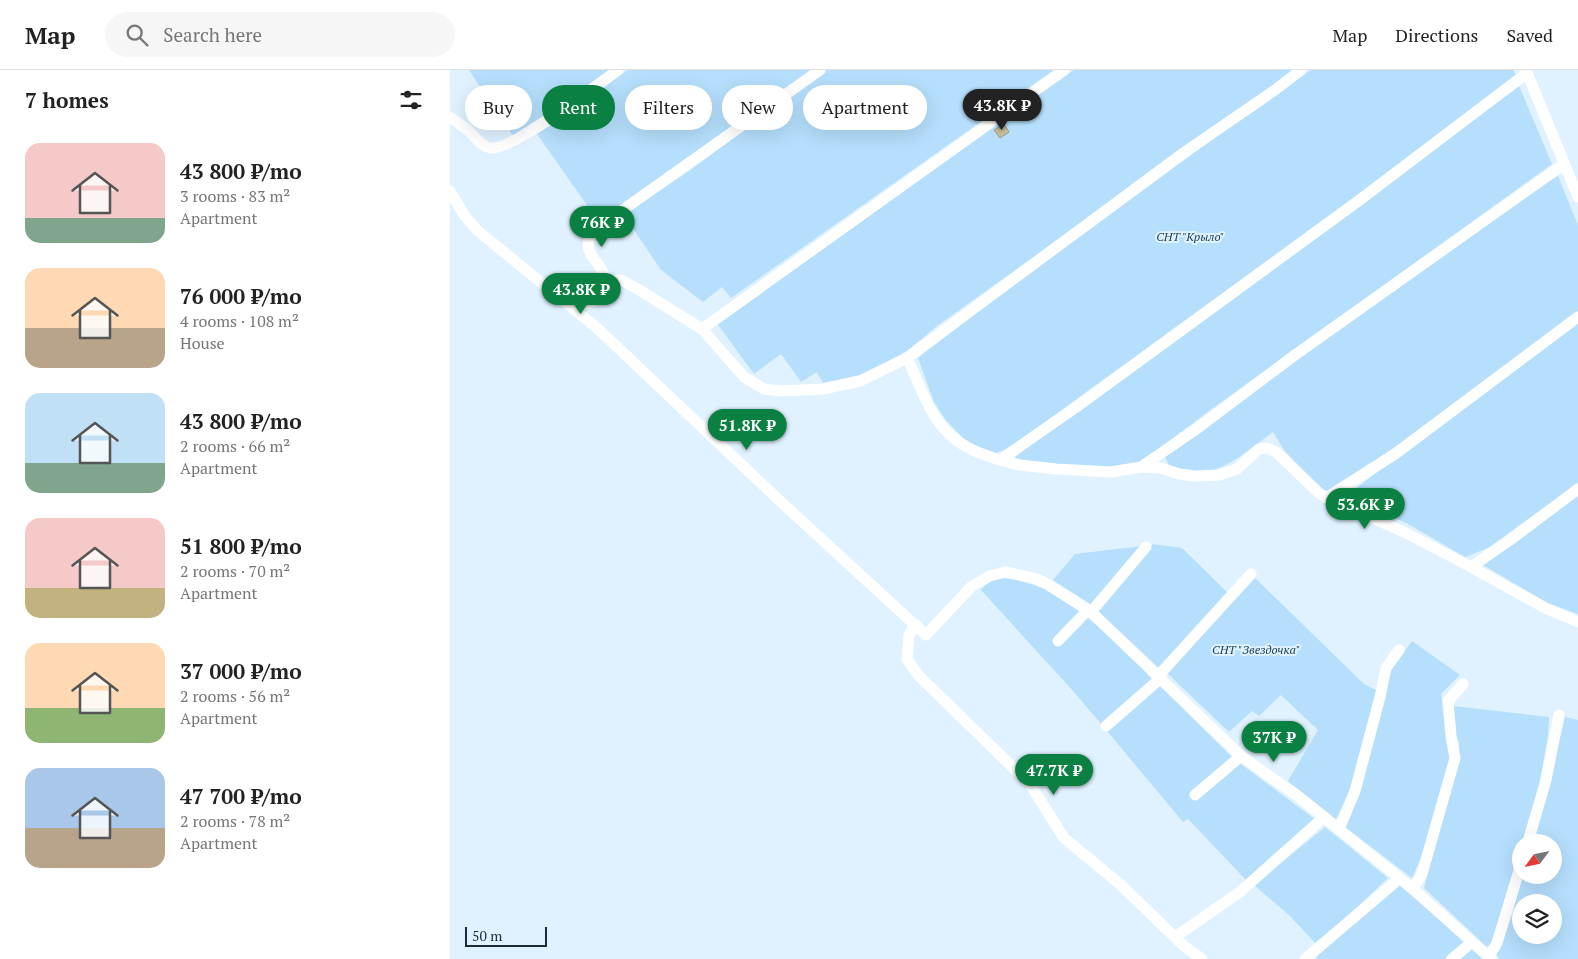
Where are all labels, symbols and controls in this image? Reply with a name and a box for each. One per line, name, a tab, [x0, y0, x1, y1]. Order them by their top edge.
search box	[105, 12, 455, 57]
text: Map	[25, 19, 75, 51]
icon: search	[123, 21, 151, 49]
text: Search here	[163, 22, 262, 47]
text: Map	[1332, 23, 1367, 47]
text: Directions	[1395, 23, 1478, 47]
text: Saved	[1506, 23, 1553, 47]
chip: Buy	[465, 85, 532, 130]
chip: Rent	[542, 85, 615, 130]
chip: Filters	[625, 85, 712, 130]
chip: New	[722, 85, 793, 130]
chip: Apartment	[803, 85, 927, 130]
text: 7 homes	[25, 86, 109, 114]
icon: filters	[397, 86, 425, 114]
pin: 43.8K ₽	[956, 88, 1048, 131]
text: 43.8K ₽	[974, 94, 1030, 116]
text: 43 800 ₽/mo	[180, 157, 302, 185]
icon: home	[65, 163, 125, 223]
text: 3 rooms · 83 m²	[180, 185, 290, 207]
pin: 76K ₽	[567, 206, 637, 248]
text: Apartment	[180, 207, 257, 229]
text: 76K ₽	[581, 211, 623, 233]
park label: СНТ "Крыло"	[1156, 229, 1224, 244]
pin: 43.8K ₽	[535, 272, 627, 315]
text: 43.8K ₽	[553, 278, 609, 300]
text: 76 000 ₽/mo	[180, 282, 302, 310]
icon: home	[65, 288, 125, 348]
text: 4 rooms · 108 m²	[180, 310, 299, 332]
text: House	[180, 332, 225, 354]
text: 43 800 ₽/mo	[180, 407, 302, 435]
pin: 51.8K ₽	[701, 408, 793, 451]
icon: home	[65, 413, 125, 473]
text: 51.8K ₽	[719, 414, 775, 436]
text: 2 rooms · 66 m²	[180, 435, 290, 457]
text: Apartment	[180, 457, 257, 479]
pin: 53.6K ₽	[1319, 488, 1411, 530]
text: 53.6K ₽	[1337, 493, 1393, 515]
text: 51 800 ₽/mo	[180, 532, 302, 560]
icon: home	[65, 538, 125, 598]
text: 2 rooms · 70 m²	[180, 560, 290, 582]
text: Apartment	[180, 582, 257, 604]
park label: СНТ "Звездочка"	[1212, 642, 1300, 657]
text: 37 000 ₽/mo	[180, 657, 302, 685]
icon: home	[65, 663, 125, 723]
text: 2 rooms · 56 m²	[180, 685, 290, 707]
text: Apartment	[180, 707, 257, 729]
pin: 37K ₽	[1239, 720, 1309, 763]
text: 37K ₽	[1253, 726, 1295, 748]
pin: 47.7K ₽	[1008, 754, 1100, 796]
text: 47.7K ₽	[1026, 759, 1082, 781]
text: 47 700 ₽/mo	[180, 782, 302, 810]
icon: home	[65, 788, 125, 848]
text: 2 rooms · 78 m²	[180, 810, 290, 832]
text: Apartment	[180, 832, 257, 854]
north arrow	[1512, 834, 1562, 884]
map controls	[1512, 834, 1562, 944]
button: layers	[1512, 894, 1562, 944]
scale bar	[465, 924, 548, 947]
text: 50 m	[472, 926, 502, 945]

